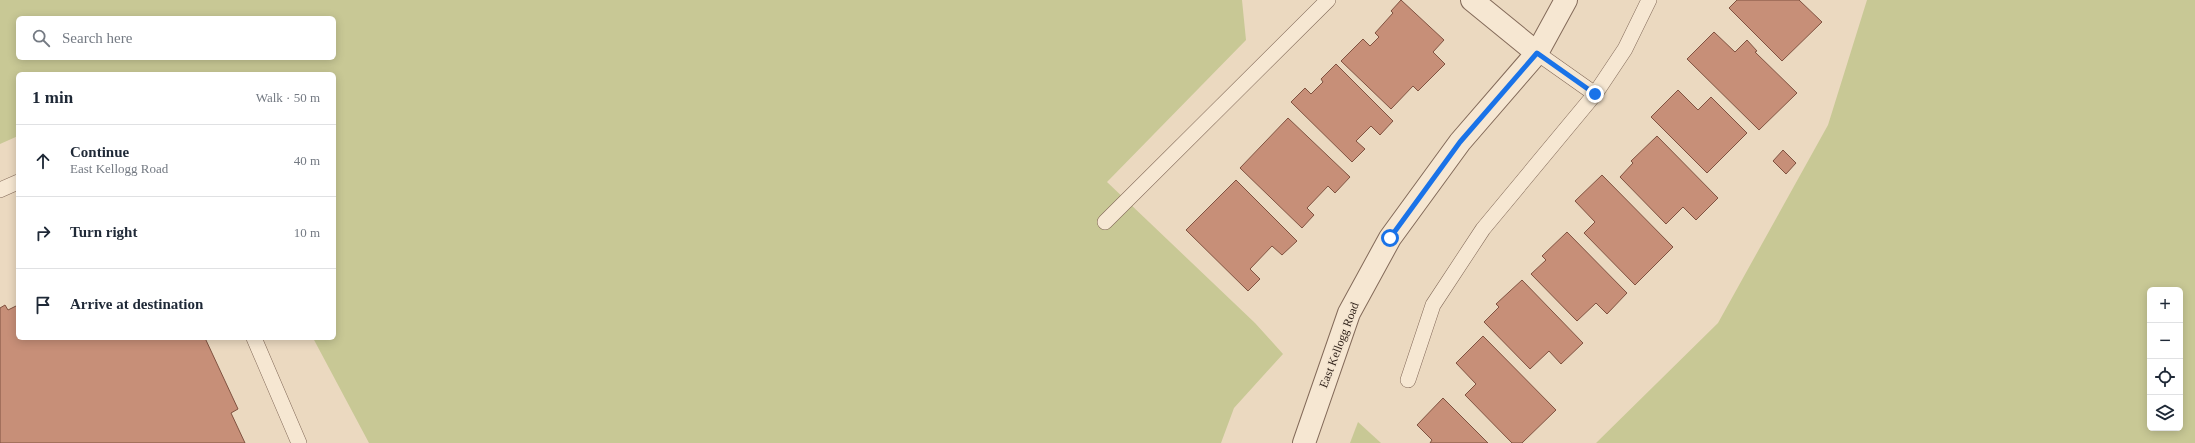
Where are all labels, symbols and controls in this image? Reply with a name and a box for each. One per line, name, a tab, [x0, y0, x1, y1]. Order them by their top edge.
search box	[16, 16, 336, 60]
icon: search	[30, 27, 52, 49]
text: Search here	[62, 30, 132, 46]
route end	[1586, 85, 1604, 103]
text: 1 min	[32, 88, 73, 107]
text: Walk · 50 m	[256, 90, 320, 105]
text: Continue	[70, 144, 129, 160]
icon: ahead	[32, 150, 54, 172]
text: 40 m	[294, 153, 320, 168]
text: East Kellogg Road	[70, 161, 168, 176]
icon: right	[32, 222, 54, 244]
text: Turn right	[70, 224, 137, 240]
text: 10 m	[294, 225, 320, 240]
route start	[1381, 229, 1399, 247]
map controls	[2147, 287, 2183, 431]
button: +	[2147, 287, 2183, 323]
icon: arrive	[32, 294, 54, 316]
text: Arrive at destination	[70, 296, 203, 312]
street label: East Kellogg Road	[1316, 300, 1362, 390]
button: −	[2147, 323, 2183, 359]
button: locate	[2147, 359, 2183, 395]
button: layers	[2147, 395, 2183, 431]

